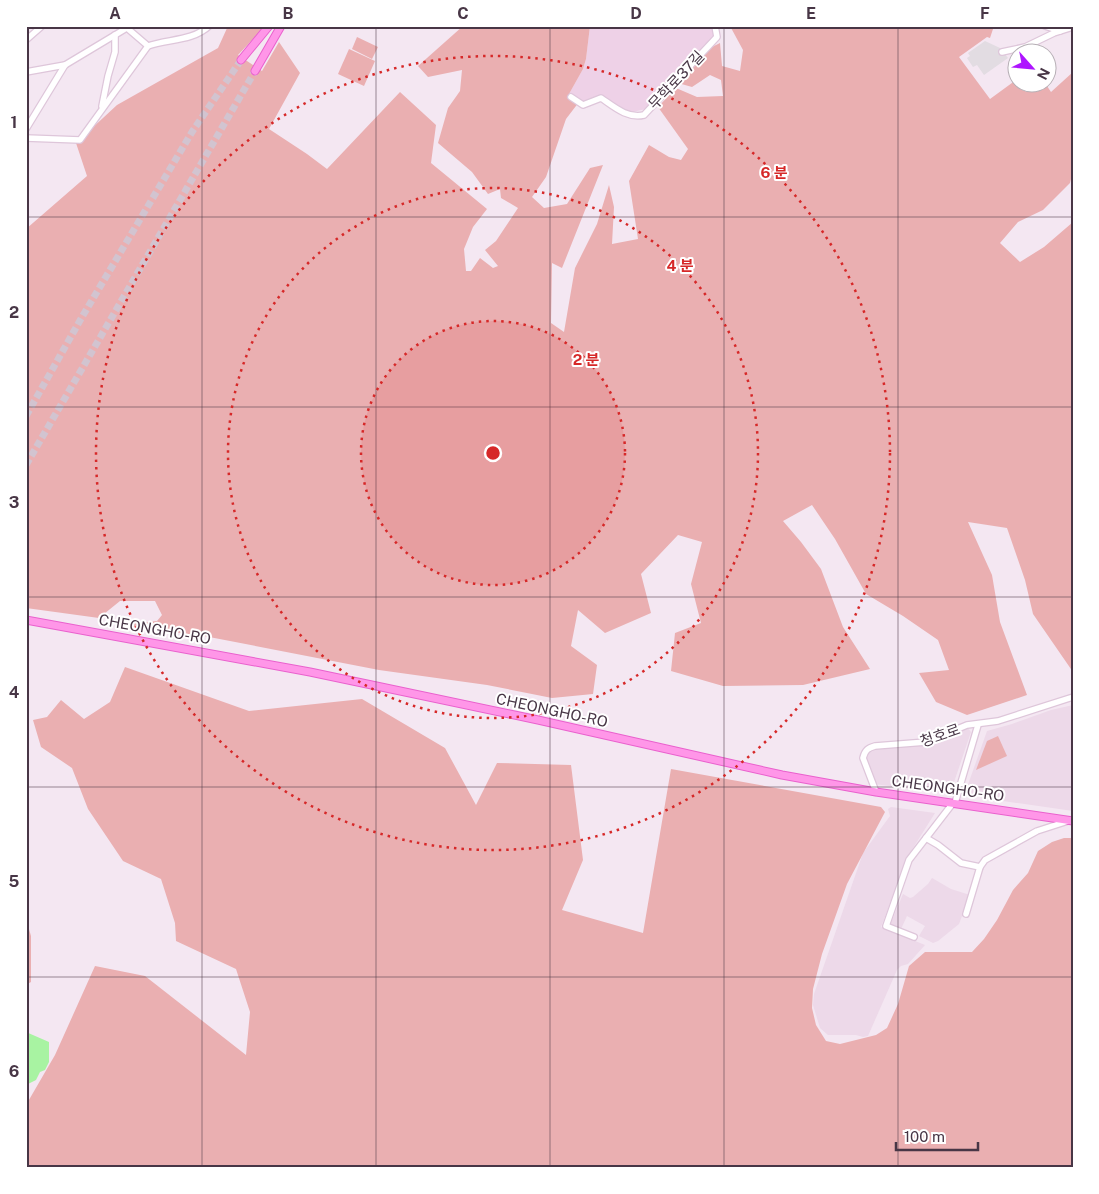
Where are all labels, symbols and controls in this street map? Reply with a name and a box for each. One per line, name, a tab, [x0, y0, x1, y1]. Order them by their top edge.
text: A	[109, 4, 121, 23]
text: B	[283, 4, 294, 23]
text: C	[457, 4, 469, 23]
text: D	[630, 4, 642, 23]
text: E	[806, 4, 816, 23]
text: F	[980, 4, 990, 23]
north arrow	[1006, 42, 1056, 92]
street label: 무학로37길	[645, 47, 707, 113]
text: N	[1034, 65, 1053, 82]
text: 1	[11, 113, 17, 132]
text: 6 분	[760, 164, 788, 181]
text: 4 분	[666, 257, 694, 274]
text: 2	[9, 303, 19, 322]
text: 2 분	[573, 351, 600, 368]
centre of rings	[484, 444, 502, 462]
text: 3	[9, 493, 19, 512]
street label: CHEONGHO-RO	[98, 611, 212, 647]
text: 4	[9, 683, 20, 702]
street label: CHEONGHO-RO	[495, 690, 609, 730]
street label: 청호로	[918, 720, 962, 750]
street label: CHEONGHO-RO	[891, 772, 1005, 804]
text: 5	[9, 872, 20, 891]
text: 6	[9, 1062, 19, 1081]
scale bar	[896, 1119, 979, 1151]
text: 100 m	[904, 1128, 945, 1145]

